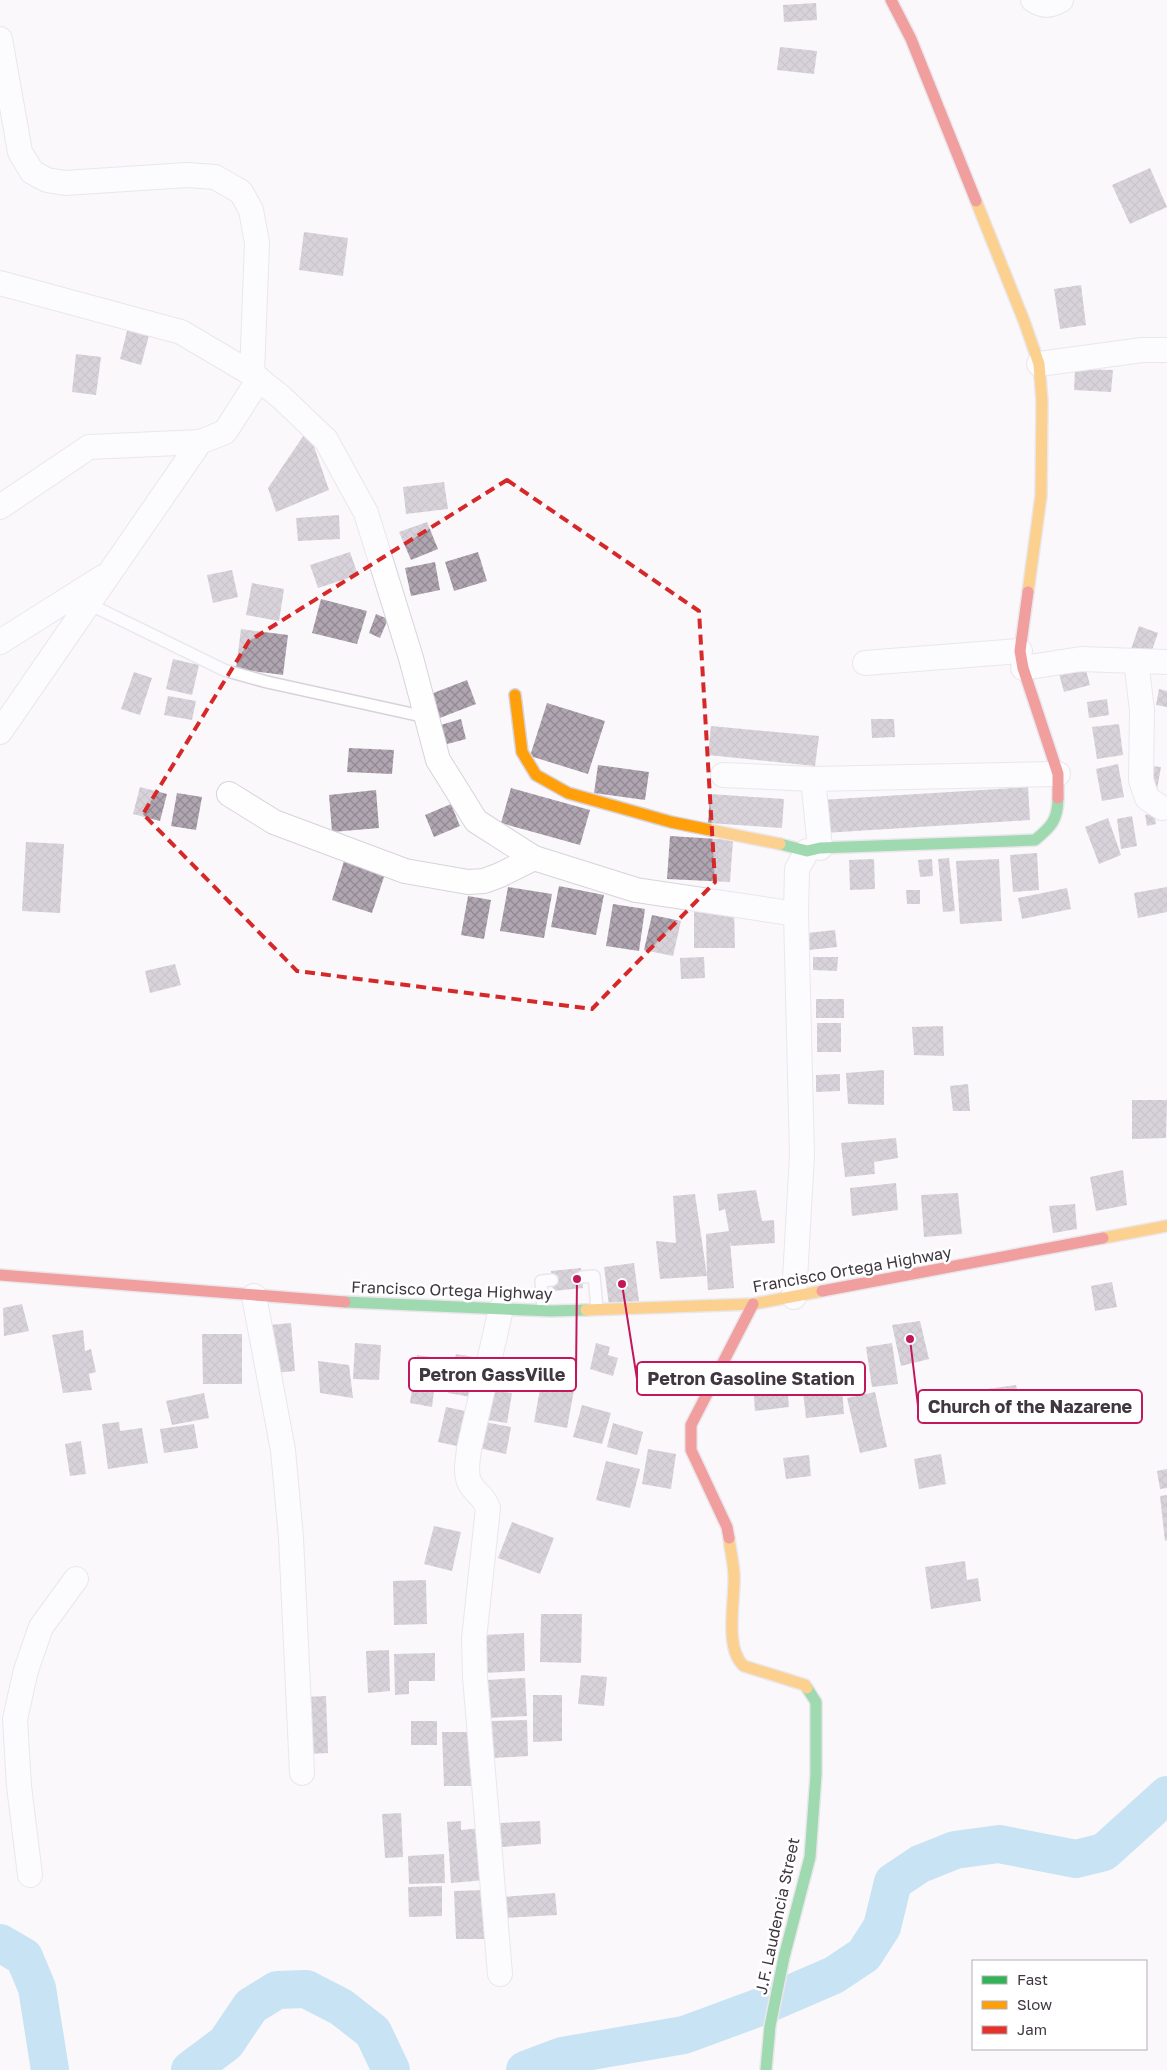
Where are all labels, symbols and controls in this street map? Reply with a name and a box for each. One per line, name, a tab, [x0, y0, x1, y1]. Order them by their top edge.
street label: Francisco Ortega Highway	[751, 1242, 953, 1296]
street label: Francisco Ortega Highway	[351, 1276, 553, 1304]
callout: Petron GassVille	[409, 1358, 576, 1391]
callout: Petron Gasoline Station	[637, 1362, 865, 1395]
text: Petron GassVille	[419, 1363, 566, 1385]
text: Petron Gasoline Station	[647, 1367, 855, 1389]
callout: Church of the Nazarene	[918, 1390, 1142, 1423]
text: Church of the Nazarene	[928, 1395, 1133, 1417]
street label: J.F. Laudencia Street	[751, 1836, 803, 1996]
legend	[972, 1960, 1147, 2050]
text: Fast	[1017, 1970, 1048, 1988]
text: Slow	[1017, 1995, 1052, 2013]
text: Jam	[1017, 2020, 1047, 2038]

